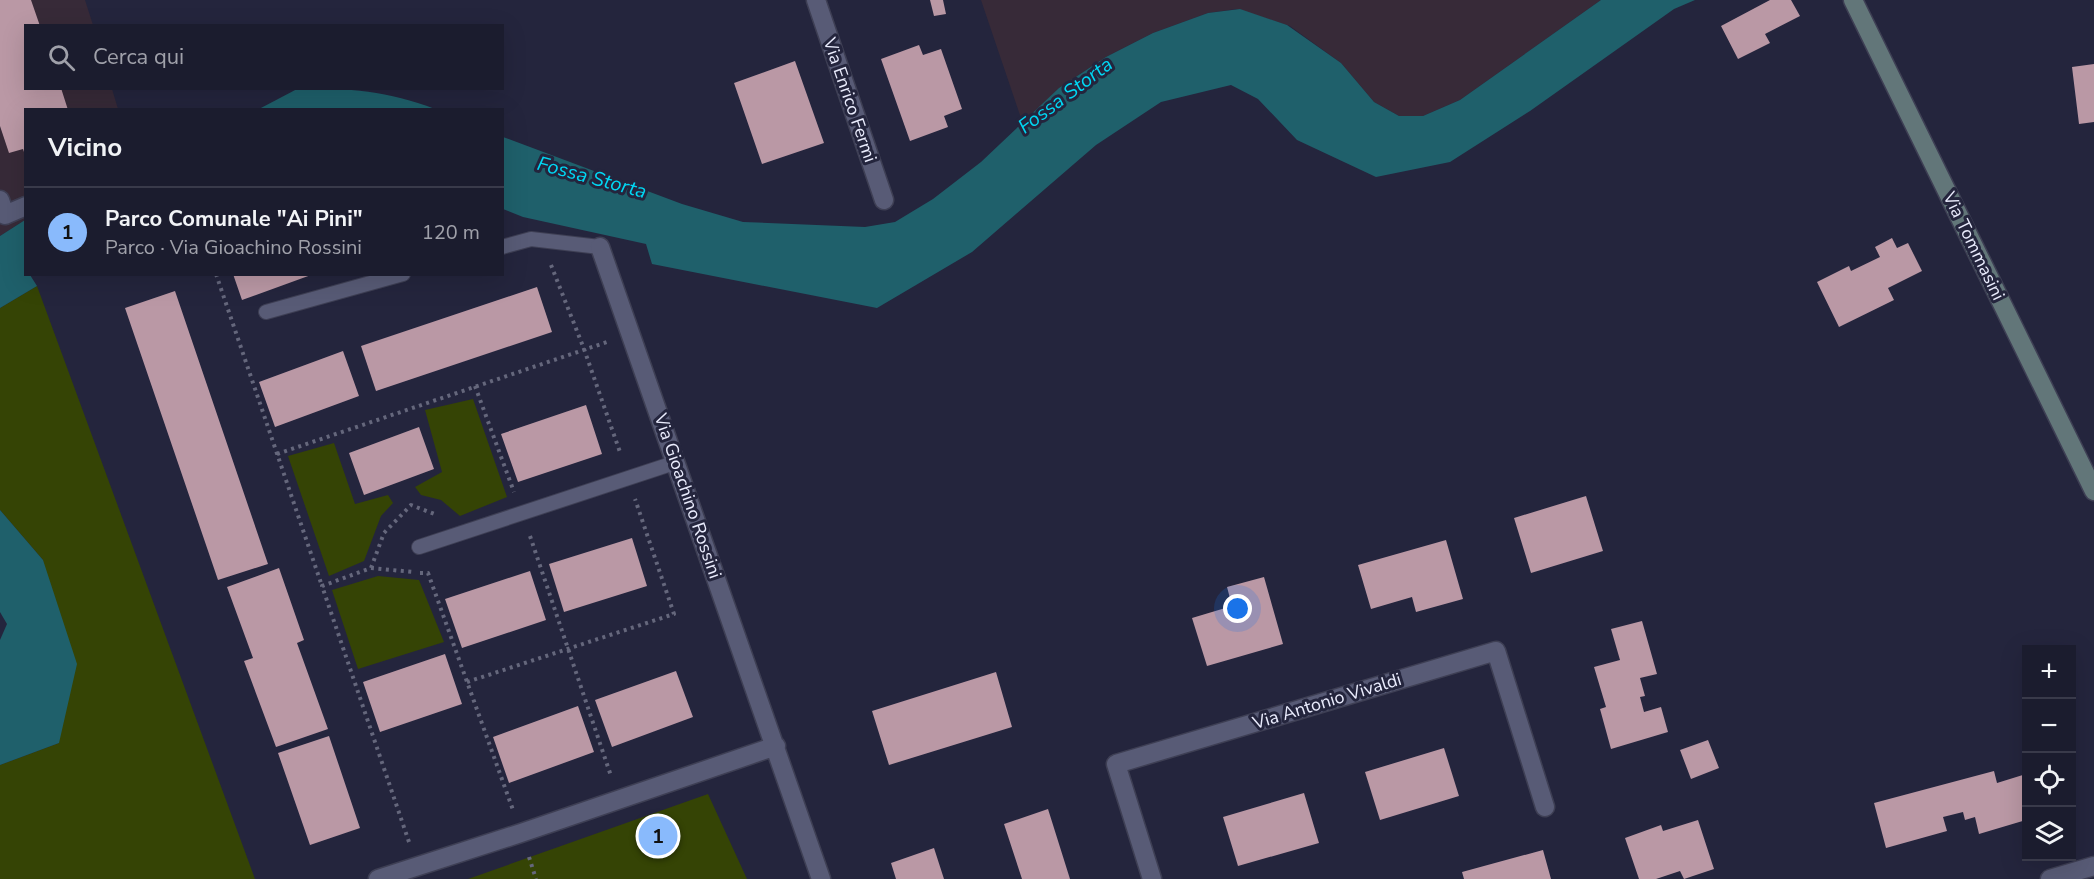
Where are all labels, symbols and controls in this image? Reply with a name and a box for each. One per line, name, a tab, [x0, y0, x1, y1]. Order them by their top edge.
search box	[24, 24, 504, 90]
street label: Via Enrico Fermi	[817, 34, 883, 165]
icon: search	[45, 41, 78, 74]
text: Cerca qui	[93, 42, 184, 72]
water label: Fossa Storta	[1012, 51, 1118, 140]
text: Vicino	[48, 130, 122, 165]
water label: Fossa Storta	[534, 150, 650, 205]
street label: Via Tommasini	[1937, 187, 2011, 304]
text: Parco Comunale "Ai Pini"	[105, 204, 363, 234]
text: 1	[62, 219, 74, 246]
text: 120 m	[422, 219, 480, 246]
text: Parco · Via Gioachino Rossini	[105, 234, 362, 261]
street label: Via Gioachino Rossini	[648, 409, 727, 582]
your location	[1223, 594, 1252, 623]
map controls	[2022, 645, 2076, 861]
button: +	[2022, 645, 2076, 699]
street label: Via Antonio Vivaldi	[1249, 667, 1404, 735]
button: −	[2022, 699, 2076, 753]
button: locate	[2022, 753, 2076, 807]
button: layers	[2022, 807, 2076, 861]
pin: 1	[638, 814, 678, 858]

